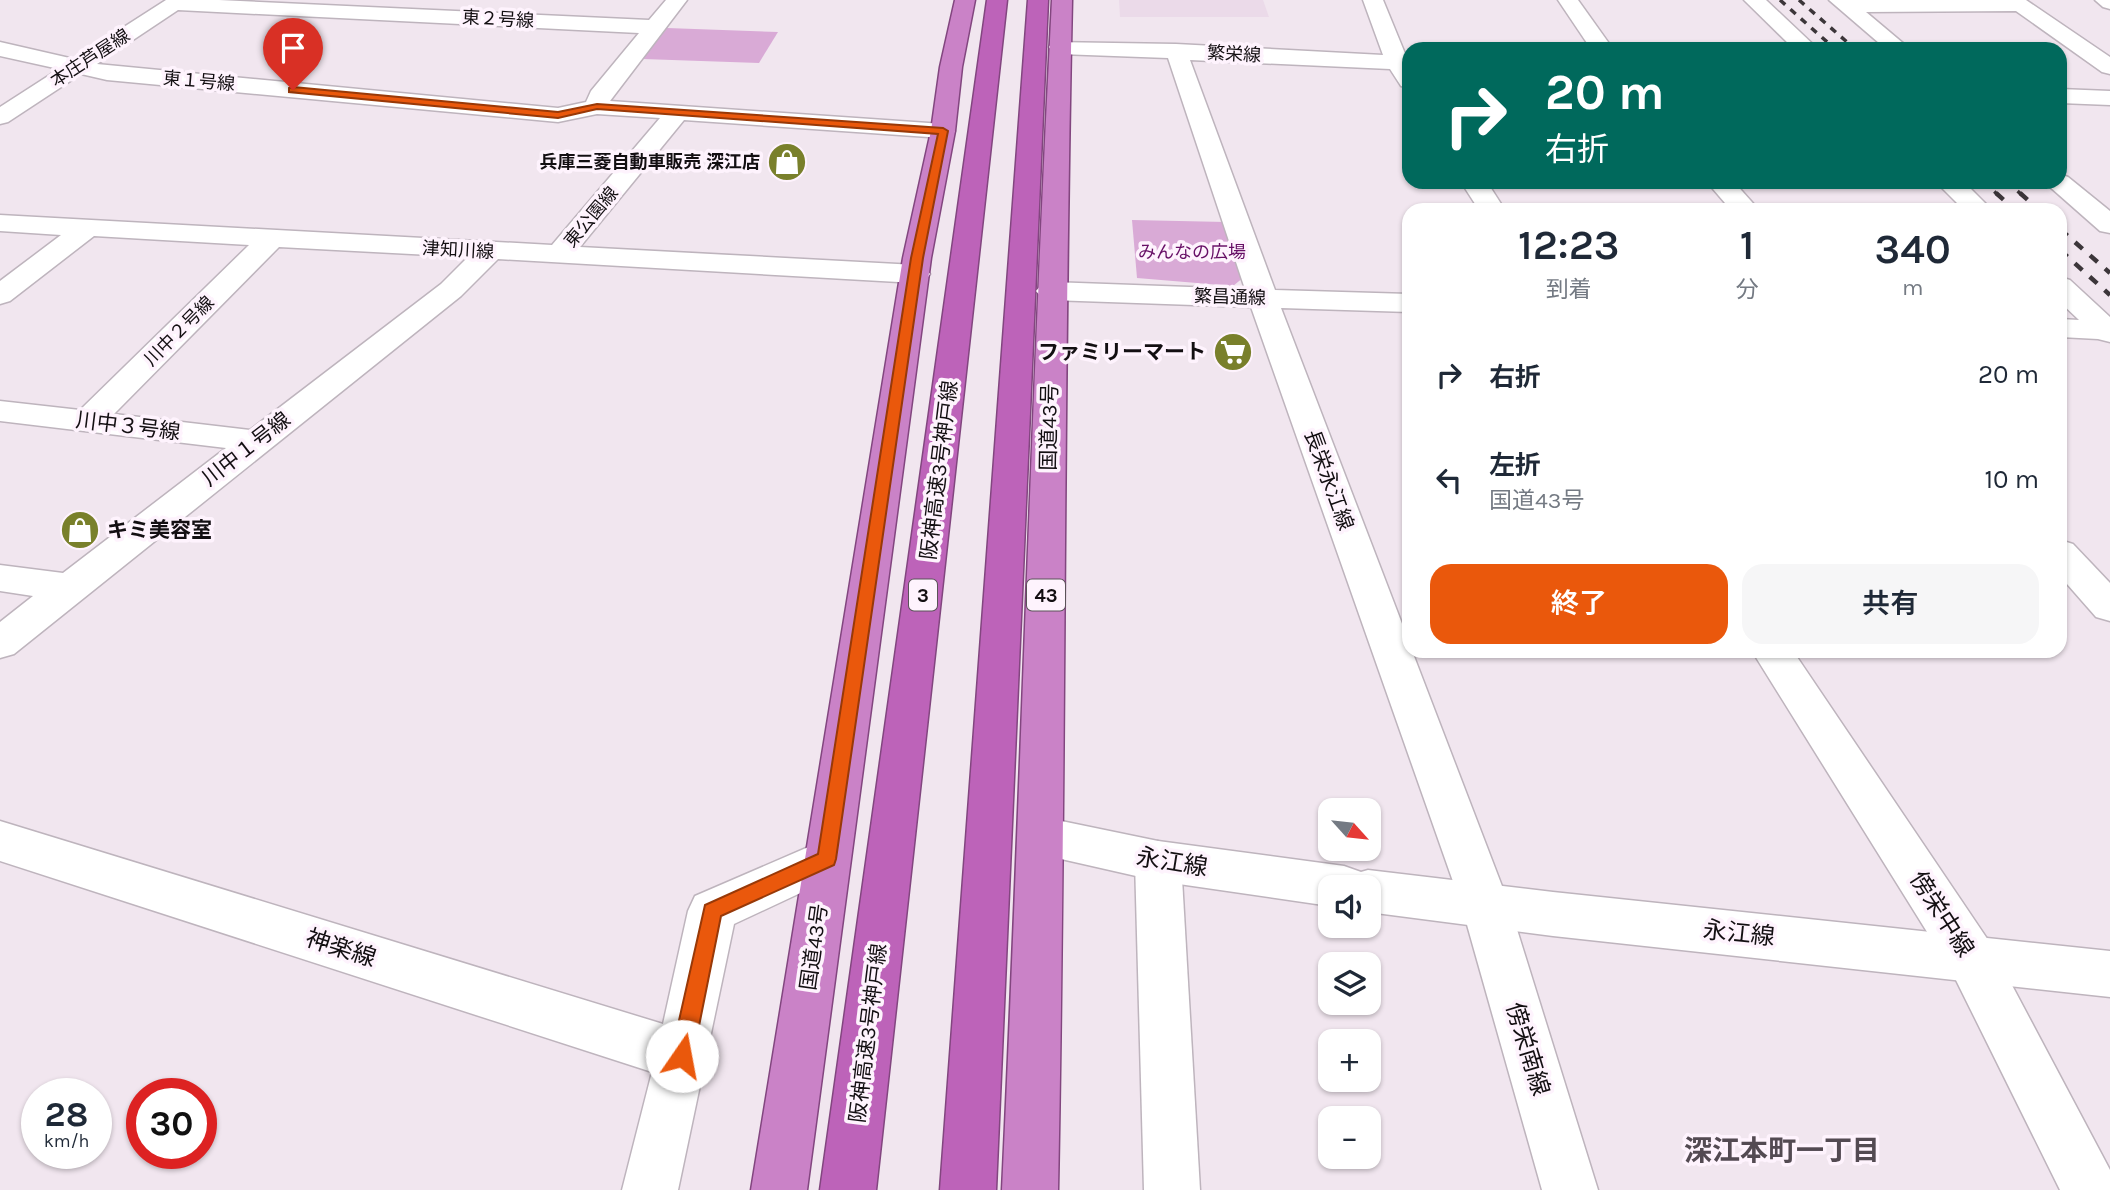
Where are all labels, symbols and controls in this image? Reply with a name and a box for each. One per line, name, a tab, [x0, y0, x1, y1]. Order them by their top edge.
street label: 東２号線	[461, 6, 535, 32]
pin	[263, 18, 323, 90]
street label: 本庄芦屋線	[46, 24, 134, 92]
icon: arrive	[274, 29, 312, 67]
street label: 繁栄線	[1206, 42, 1262, 66]
text: 20 m	[1545, 64, 1665, 121]
street label: 東１号線	[162, 67, 236, 95]
icon: right	[1430, 70, 1521, 161]
text: 右折	[1545, 131, 1609, 168]
shop icon: 兵庫三菱自動車販売 深江店	[766, 141, 808, 183]
place label: 兵庫三菱自動車販売 深江店	[539, 151, 760, 173]
street label: 東公園線	[559, 182, 623, 252]
text: 12:23	[1518, 220, 1620, 270]
text: 1	[1740, 220, 1754, 270]
text: 340	[1875, 224, 1951, 274]
street label: 津知川線	[421, 237, 495, 263]
park label: みんなの広場	[1138, 241, 1246, 263]
text: m	[1902, 274, 1924, 301]
text: 到着	[1546, 276, 1592, 303]
text: 分	[1736, 276, 1759, 303]
street label: 繁昌通線	[1194, 285, 1266, 309]
street label: 川中２号線	[139, 291, 219, 371]
supermarket icon: ファミリーマート	[1212, 331, 1254, 373]
place label: ファミリーマート	[1038, 340, 1206, 364]
icon: right	[1430, 356, 1468, 394]
text: 20 m	[1978, 359, 2039, 390]
text: 右折	[1489, 362, 1541, 393]
street label: 阪神高速3号神戸線	[916, 379, 962, 561]
street label: 国道43号	[1036, 383, 1062, 471]
street label: 川中１号線	[197, 407, 295, 491]
street label: 川中３号線	[74, 408, 182, 444]
street label: 長栄永江線	[1300, 427, 1358, 533]
text: 左折	[1489, 450, 1541, 481]
icon: left	[1430, 461, 1468, 499]
text: 10 m	[1984, 464, 2039, 495]
text: 国道43号	[1489, 487, 1584, 514]
shop icon: キミ美容室	[59, 509, 101, 551]
place label: キミ美容室	[107, 518, 212, 542]
button: 終了	[1430, 564, 1728, 644]
button: 共有	[1742, 564, 2039, 644]
road number: 3	[909, 580, 937, 610]
road number: 43	[1027, 580, 1065, 610]
north arrow	[1318, 798, 1381, 861]
map controls	[1318, 798, 1381, 1169]
street label: 永江線	[1134, 843, 1210, 881]
street label: 傍栄中線	[1904, 866, 1980, 962]
button: sound	[1318, 875, 1381, 938]
street label: 国道43号	[796, 902, 832, 992]
street label: 永江線	[1702, 915, 1776, 951]
street label: 神楽線	[302, 924, 380, 972]
street label: 阪神高速3号神戸線	[845, 942, 891, 1124]
button: layers	[1318, 952, 1381, 1015]
street label: 傍栄南線	[1501, 999, 1555, 1099]
position arrow	[645, 1019, 719, 1093]
button: +	[1318, 1029, 1381, 1092]
speed limit sign: 30	[126, 1078, 217, 1169]
text: 28	[45, 1094, 88, 1135]
button: −	[1318, 1106, 1381, 1169]
text: km/h	[44, 1130, 89, 1152]
district label: 深江本町一丁目	[1684, 1134, 1880, 1167]

